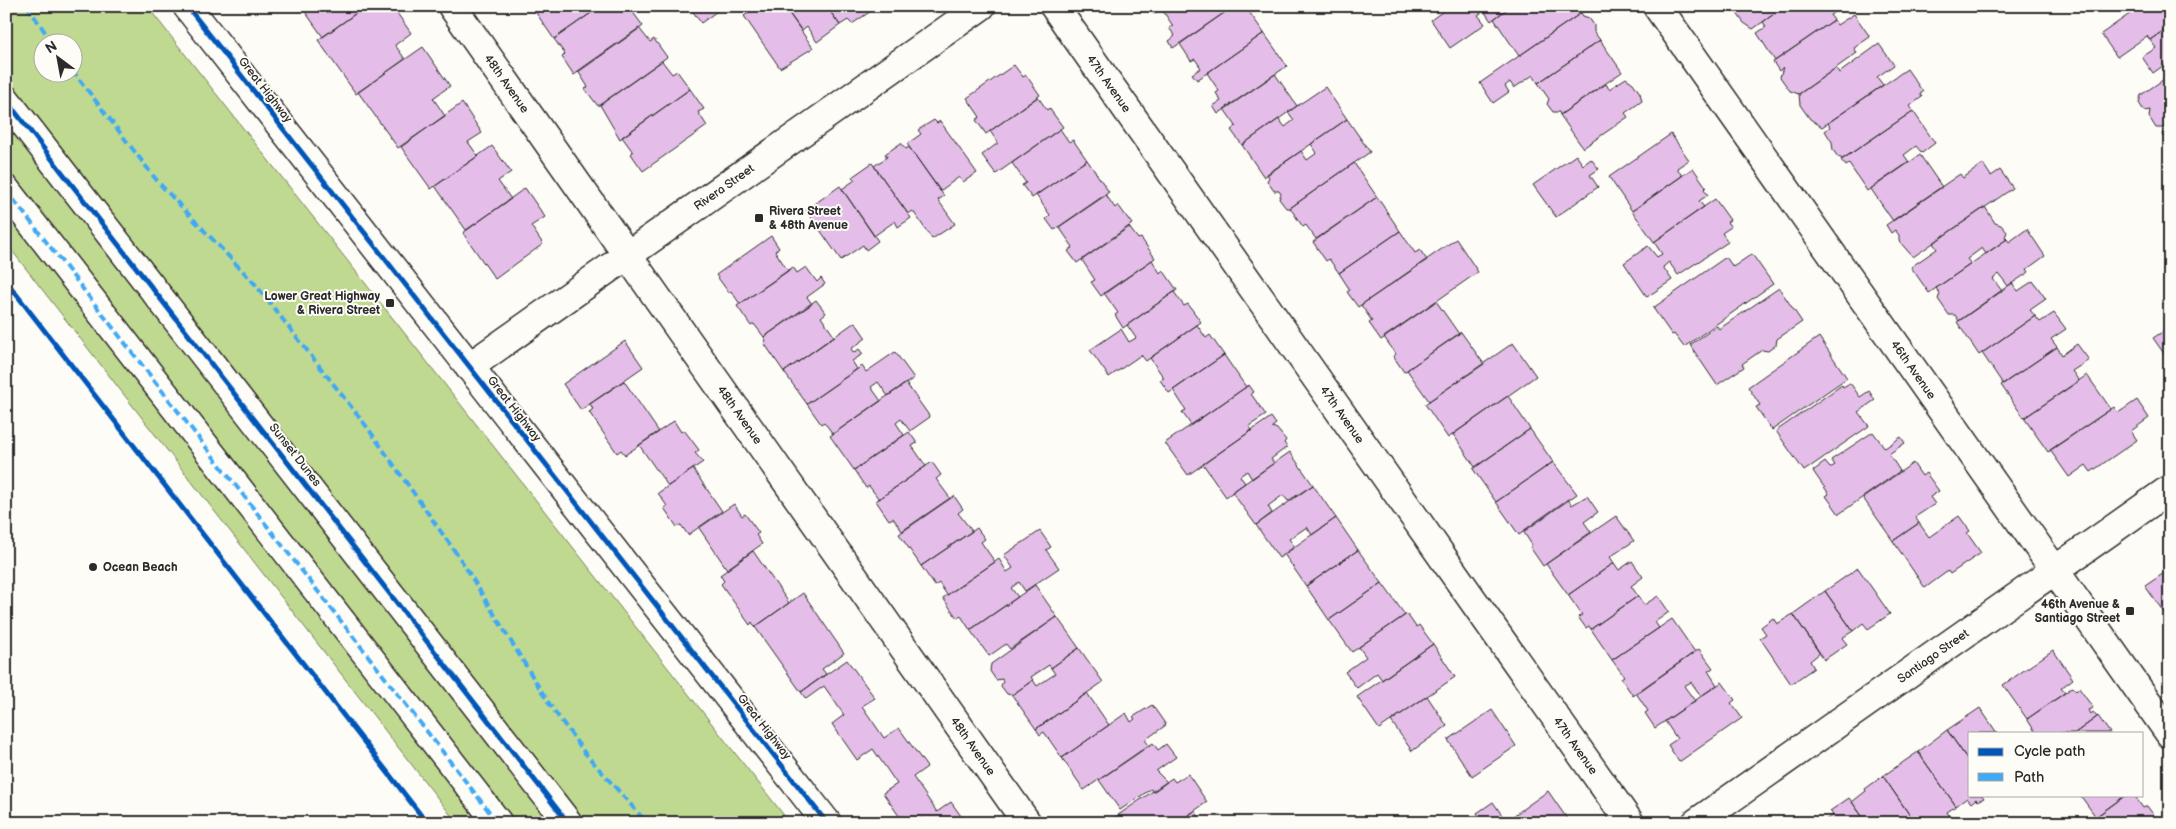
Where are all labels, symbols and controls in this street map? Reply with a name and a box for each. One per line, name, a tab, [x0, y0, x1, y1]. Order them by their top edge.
north arrow	[32, 32, 82, 82]
text: N	[42, 37, 60, 57]
street label: 48th Avenue	[481, 51, 532, 116]
street label: 47th Avenue	[1083, 52, 1134, 115]
street label: Great Highway	[235, 54, 296, 126]
street label: Rivera Street	[691, 161, 757, 214]
place label: Rivera Street & 48th Avenue	[769, 204, 848, 233]
marker: Rivera Street & 48th Avenue	[753, 212, 765, 224]
place label: Lower Great Highway & Rivera Street	[264, 289, 380, 318]
marker: Lower Great Highway & Rivera Street	[384, 297, 396, 309]
street label: 46th Avenue	[1887, 337, 1939, 402]
street label: Great Highway	[484, 373, 545, 445]
street label: 48th Avenue	[714, 383, 766, 447]
street label: 47th Avenue	[1317, 383, 1368, 446]
street label: Sunset Dunes	[266, 420, 324, 490]
place label: Ocean Beach	[103, 560, 177, 575]
marker: Ocean Beach	[87, 561, 99, 573]
place label: 46th Avenue & Santiago Street	[2035, 597, 2120, 626]
marker: 46th Avenue & Santiago Street	[2124, 605, 2136, 617]
street label: Santiago Street	[1894, 625, 1972, 686]
street label: Great Highway	[734, 691, 795, 763]
street label: 48th Avenue	[947, 714, 999, 778]
street label: 47th Avenue	[1550, 714, 1601, 777]
legend	[1968, 732, 2144, 796]
text: Cycle path	[2014, 742, 2085, 761]
text: Path	[2014, 768, 2044, 787]

